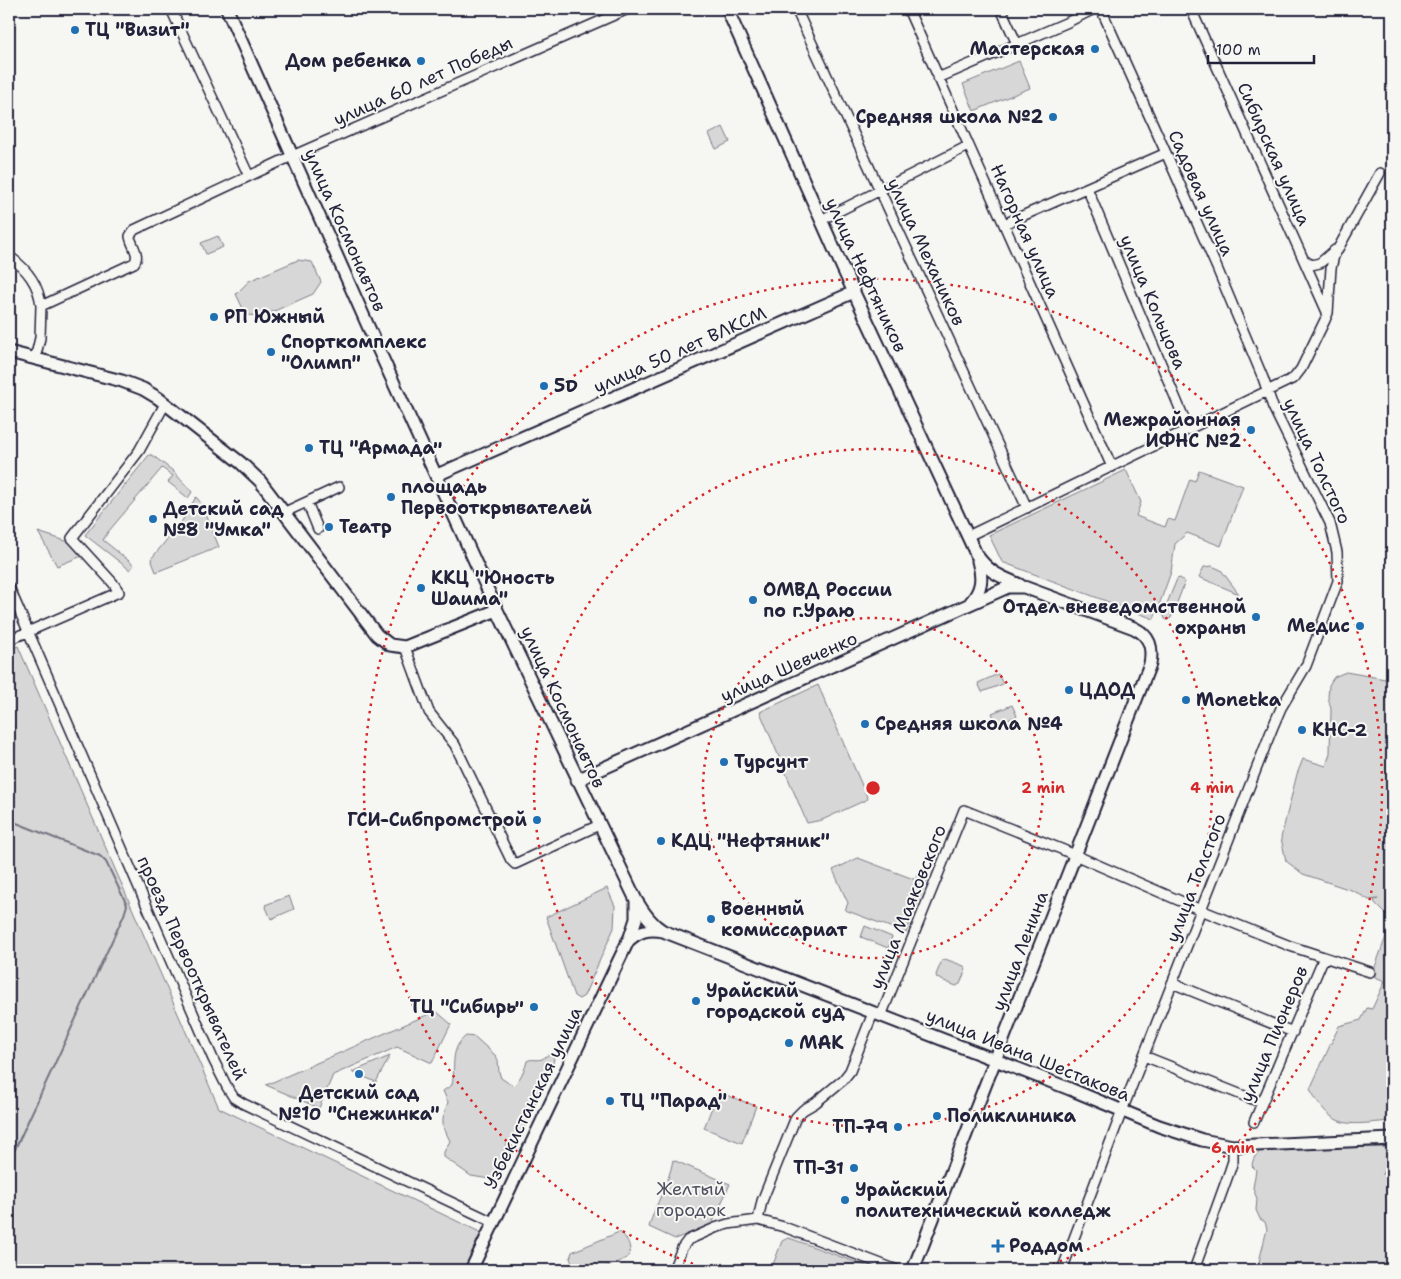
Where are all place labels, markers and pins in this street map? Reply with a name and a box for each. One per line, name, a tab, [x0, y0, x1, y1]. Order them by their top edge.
place label: ТЦ "Визит"	[85, 18, 190, 42]
marker: ТЦ "Визит"	[69, 24, 81, 36]
place label: Мастерская	[969, 37, 1085, 61]
marker: Мастерская	[1089, 43, 1101, 55]
place label: Дом ребенка	[285, 49, 412, 73]
marker: Дом ребенка	[415, 55, 427, 67]
place label: Средняя школа №2	[855, 105, 1043, 129]
marker: Средняя школа №2	[1047, 111, 1059, 123]
place label: РП Южный	[224, 305, 325, 329]
marker: РП Южный	[208, 311, 220, 323]
place label: Спорткомплекс "Олимп"	[281, 330, 427, 375]
marker: Спорткомплекс "Олимп"	[265, 346, 277, 358]
place label: 5D	[554, 374, 578, 398]
marker: 5D	[538, 380, 550, 392]
place label: Межрайонная ИФНС №2	[1103, 408, 1241, 453]
marker: Межрайонная ИФНС №2	[1245, 424, 1257, 436]
place label: ТЦ "Армада"	[319, 436, 442, 460]
marker: ТЦ "Армада"	[303, 442, 315, 454]
place label: площадь Первооткрывателей	[401, 475, 593, 520]
marker: площадь Первооткрывателей	[385, 491, 397, 503]
place label: Детский сад №8 "Умка"	[163, 497, 284, 542]
marker: Детский сад №8 "Умка"	[147, 513, 159, 525]
place label: Театр	[339, 515, 392, 539]
marker: Театр	[323, 521, 335, 533]
place label: ККЦ "Юность Шаима"	[431, 566, 555, 611]
place label: ОМВД России по г.Ураю	[763, 578, 892, 623]
marker: ККЦ "Юность Шаима"	[415, 582, 427, 594]
marker: ОМВД России по г.Ураю	[747, 594, 759, 606]
place label: Отдел вневедомственной охраны	[1003, 595, 1247, 640]
marker: Отдел вневедомственной охраны	[1250, 611, 1262, 623]
place label: Медис	[1287, 614, 1350, 638]
marker: Медис	[1354, 620, 1366, 632]
place label: ЦДОД	[1079, 678, 1135, 702]
marker: ЦДОД	[1063, 684, 1075, 696]
place label: Monetka	[1196, 688, 1282, 712]
marker: Monetka	[1180, 694, 1192, 706]
place label: Средняя школа №4	[875, 712, 1063, 736]
marker: Средняя школа №4	[859, 718, 871, 730]
place label: КНС-2	[1312, 718, 1368, 742]
marker: КНС-2	[1296, 724, 1308, 736]
place label: Турсунт	[734, 750, 809, 774]
marker: Турсунт	[718, 756, 730, 768]
centre of rings	[864, 779, 882, 797]
place label: ГСИ-Сибпромстрой	[347, 808, 528, 832]
marker: ГСИ-Сибпромстрой	[531, 814, 543, 826]
place label: КДЦ "Нефтяник"	[671, 829, 830, 853]
marker: КДЦ "Нефтяник"	[655, 835, 667, 847]
place label: Военный комиссариат	[721, 897, 847, 942]
marker: Военный комиссариат	[705, 913, 717, 925]
place label: Урайский городской суд	[706, 979, 845, 1024]
place label: ТЦ "Сибирь"	[410, 995, 524, 1019]
marker: Урайский городской суд	[690, 995, 702, 1007]
marker: ТЦ "Сибирь"	[528, 1001, 540, 1013]
place label: МАК	[799, 1031, 844, 1055]
marker: МАК	[783, 1037, 795, 1049]
marker: Детский сад №10 "Снежинка"	[353, 1068, 365, 1080]
place label: Детский сад №10 "Снежинка"	[278, 1081, 440, 1126]
place label: ТЦ "Парад"	[620, 1089, 727, 1113]
marker: ТЦ "Парад"	[604, 1095, 616, 1107]
place label: Поликлиника	[947, 1104, 1077, 1128]
marker: Поликлиника	[931, 1110, 943, 1122]
place label: ТП-79	[832, 1115, 888, 1139]
marker: ТП-79	[892, 1121, 904, 1133]
place label: ТП-31	[793, 1156, 844, 1180]
marker: ТП-31	[848, 1162, 860, 1174]
place label: Урайский политехнический колледж	[855, 1178, 1111, 1223]
marker: Урайский политехнический колледж	[839, 1194, 851, 1206]
place label: Роддом	[1009, 1234, 1083, 1258]
marker: Роддом	[991, 1239, 1005, 1253]

